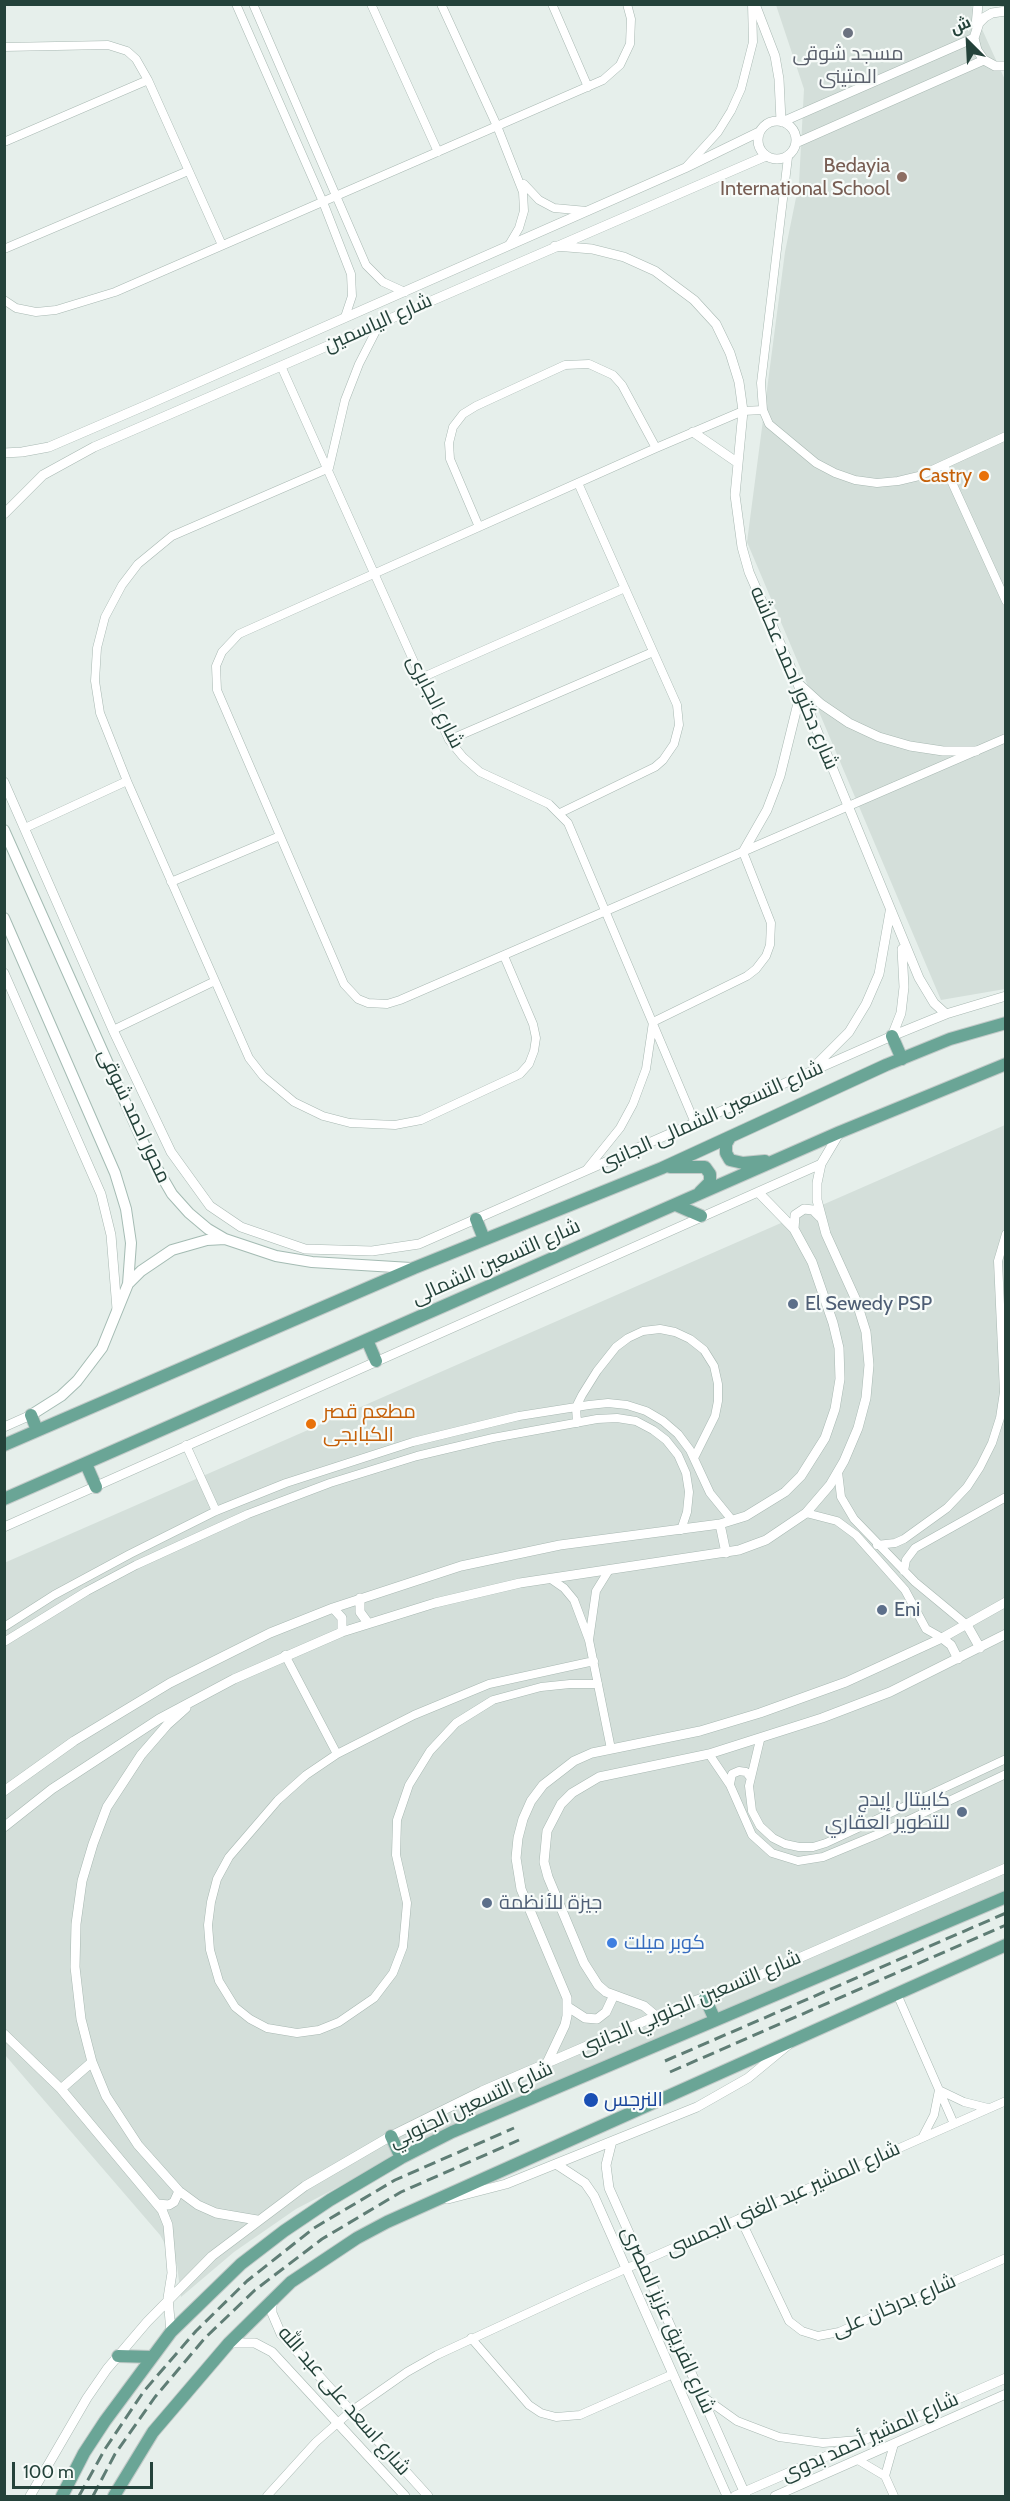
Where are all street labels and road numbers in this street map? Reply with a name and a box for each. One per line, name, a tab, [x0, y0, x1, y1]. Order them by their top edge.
street label: شارع الياسمين	[320, 288, 436, 358]
street label: شارع دكتور احمد عكاشه	[745, 583, 843, 773]
street label: شارع الجابرى	[401, 651, 469, 753]
street label: محور احمد شوقى	[92, 1045, 176, 1187]
street label: شارع التسعين الشمالى الجانبى	[595, 1056, 827, 1176]
street label: شارع التسعين الشمالى	[408, 1214, 584, 1310]
street label: شارع التسعين الجنوبي الجانبى	[576, 1945, 804, 2061]
street label: شارع التسعين الجنوبي	[385, 2057, 557, 2153]
street label: شارع المشير عبد الغنى الجمسى	[662, 2136, 904, 2262]
street label: شارع الفريق عزيز المصرى	[616, 2223, 720, 2417]
street label: شارع بدرخان على	[828, 2269, 960, 2343]
street label: شارع اسعد على عبد الله	[273, 2321, 415, 2481]
street label: شارع المشير أحمد بدوى	[778, 2387, 962, 2487]

